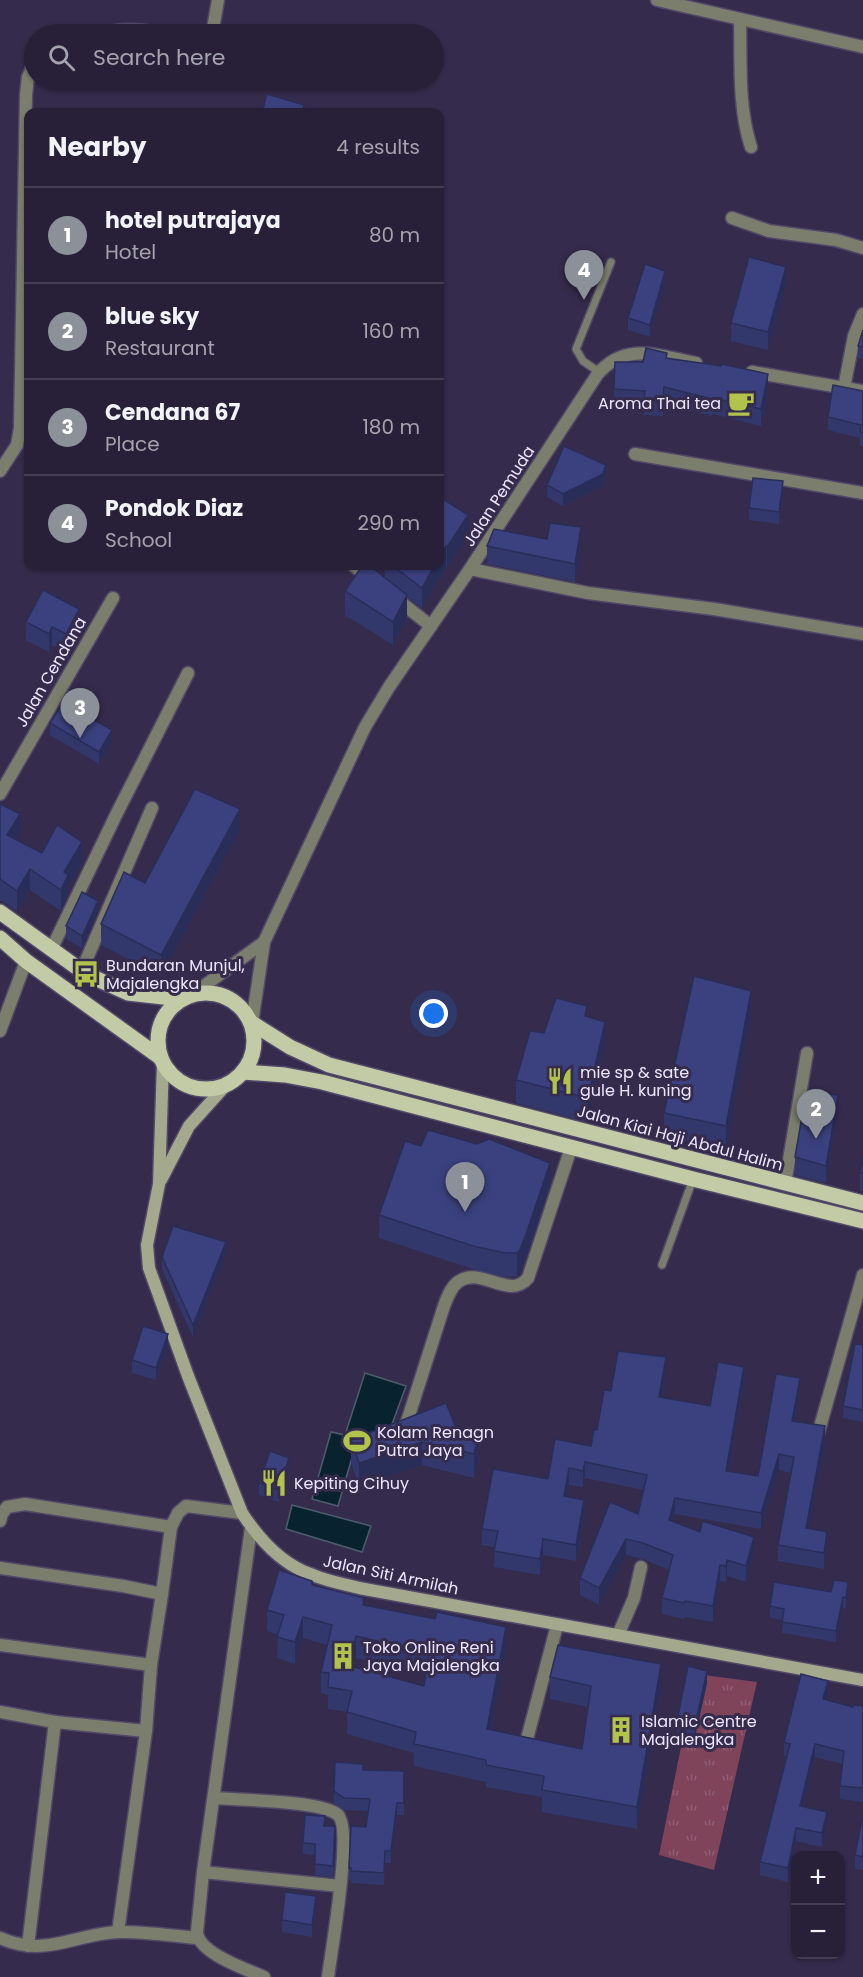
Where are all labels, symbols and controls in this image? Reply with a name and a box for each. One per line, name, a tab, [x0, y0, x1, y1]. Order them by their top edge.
search box	[24, 24, 444, 90]
icon: search	[45, 41, 78, 74]
text: Search here	[93, 42, 226, 73]
text: Nearby	[48, 129, 146, 165]
text: 4 results	[336, 133, 420, 161]
text: hotel putrajaya	[105, 205, 281, 236]
text: 1	[64, 221, 71, 249]
text: 80 m	[369, 221, 420, 249]
text: Hotel	[105, 238, 156, 266]
pin: 4	[564, 250, 604, 300]
text: blue sky	[105, 301, 199, 332]
text: 2	[62, 317, 73, 345]
text: 160 m	[362, 317, 420, 345]
text: Restaurant	[105, 334, 215, 362]
cafe icon: Aroma Thai tea	[726, 388, 756, 418]
place label: Aroma Thai tea	[598, 392, 721, 415]
text: Cendana 67	[105, 397, 240, 428]
text: 3	[61, 413, 74, 441]
text: 180 m	[362, 413, 420, 441]
text: Place	[105, 430, 160, 458]
street label: Jalan Pemuda	[458, 441, 540, 551]
text: Pondok Diaz	[105, 493, 243, 524]
text: 4	[61, 509, 74, 537]
text: 290 m	[357, 509, 420, 537]
text: School	[105, 526, 172, 554]
street label: Jalan Cendana	[10, 613, 92, 731]
pin: 3	[60, 688, 100, 738]
place label: Bundaran Munjul, Majalengka	[106, 954, 245, 995]
bus stop icon: Bundaran Munjul, Majalengka	[71, 959, 101, 989]
your location	[419, 999, 448, 1028]
place label: mie sp & sate gule H. kuning	[580, 1061, 692, 1102]
restaurant icon: mie sp & sate gule H. kuning	[545, 1066, 575, 1096]
pin: 2	[796, 1090, 836, 1139]
street label: Jalan Kiai Haji Abdul Halim	[574, 1099, 786, 1177]
pin: 1	[446, 1162, 484, 1212]
place label: Kolam Renagn Putra Jaya	[377, 1421, 494, 1462]
sports icon: Kolam Renagn Putra Jaya	[342, 1426, 372, 1456]
restaurant icon: Kepiting Cihuy	[259, 1468, 289, 1498]
place label: Kepiting Cihuy	[294, 1472, 409, 1495]
street label: Jalan Siti Armilah	[321, 1549, 461, 1601]
place label: Toko Online Reni Jaya Majalengka	[363, 1636, 500, 1677]
building icon: Toko Online Reni Jaya Majalengka	[328, 1641, 358, 1671]
place label: Islamic Centre Majalengka	[641, 1710, 757, 1751]
building icon: Islamic Centre Majalengka	[606, 1715, 636, 1745]
map controls	[791, 1851, 845, 1959]
button: +	[791, 1851, 845, 1905]
button: −	[791, 1905, 845, 1959]

